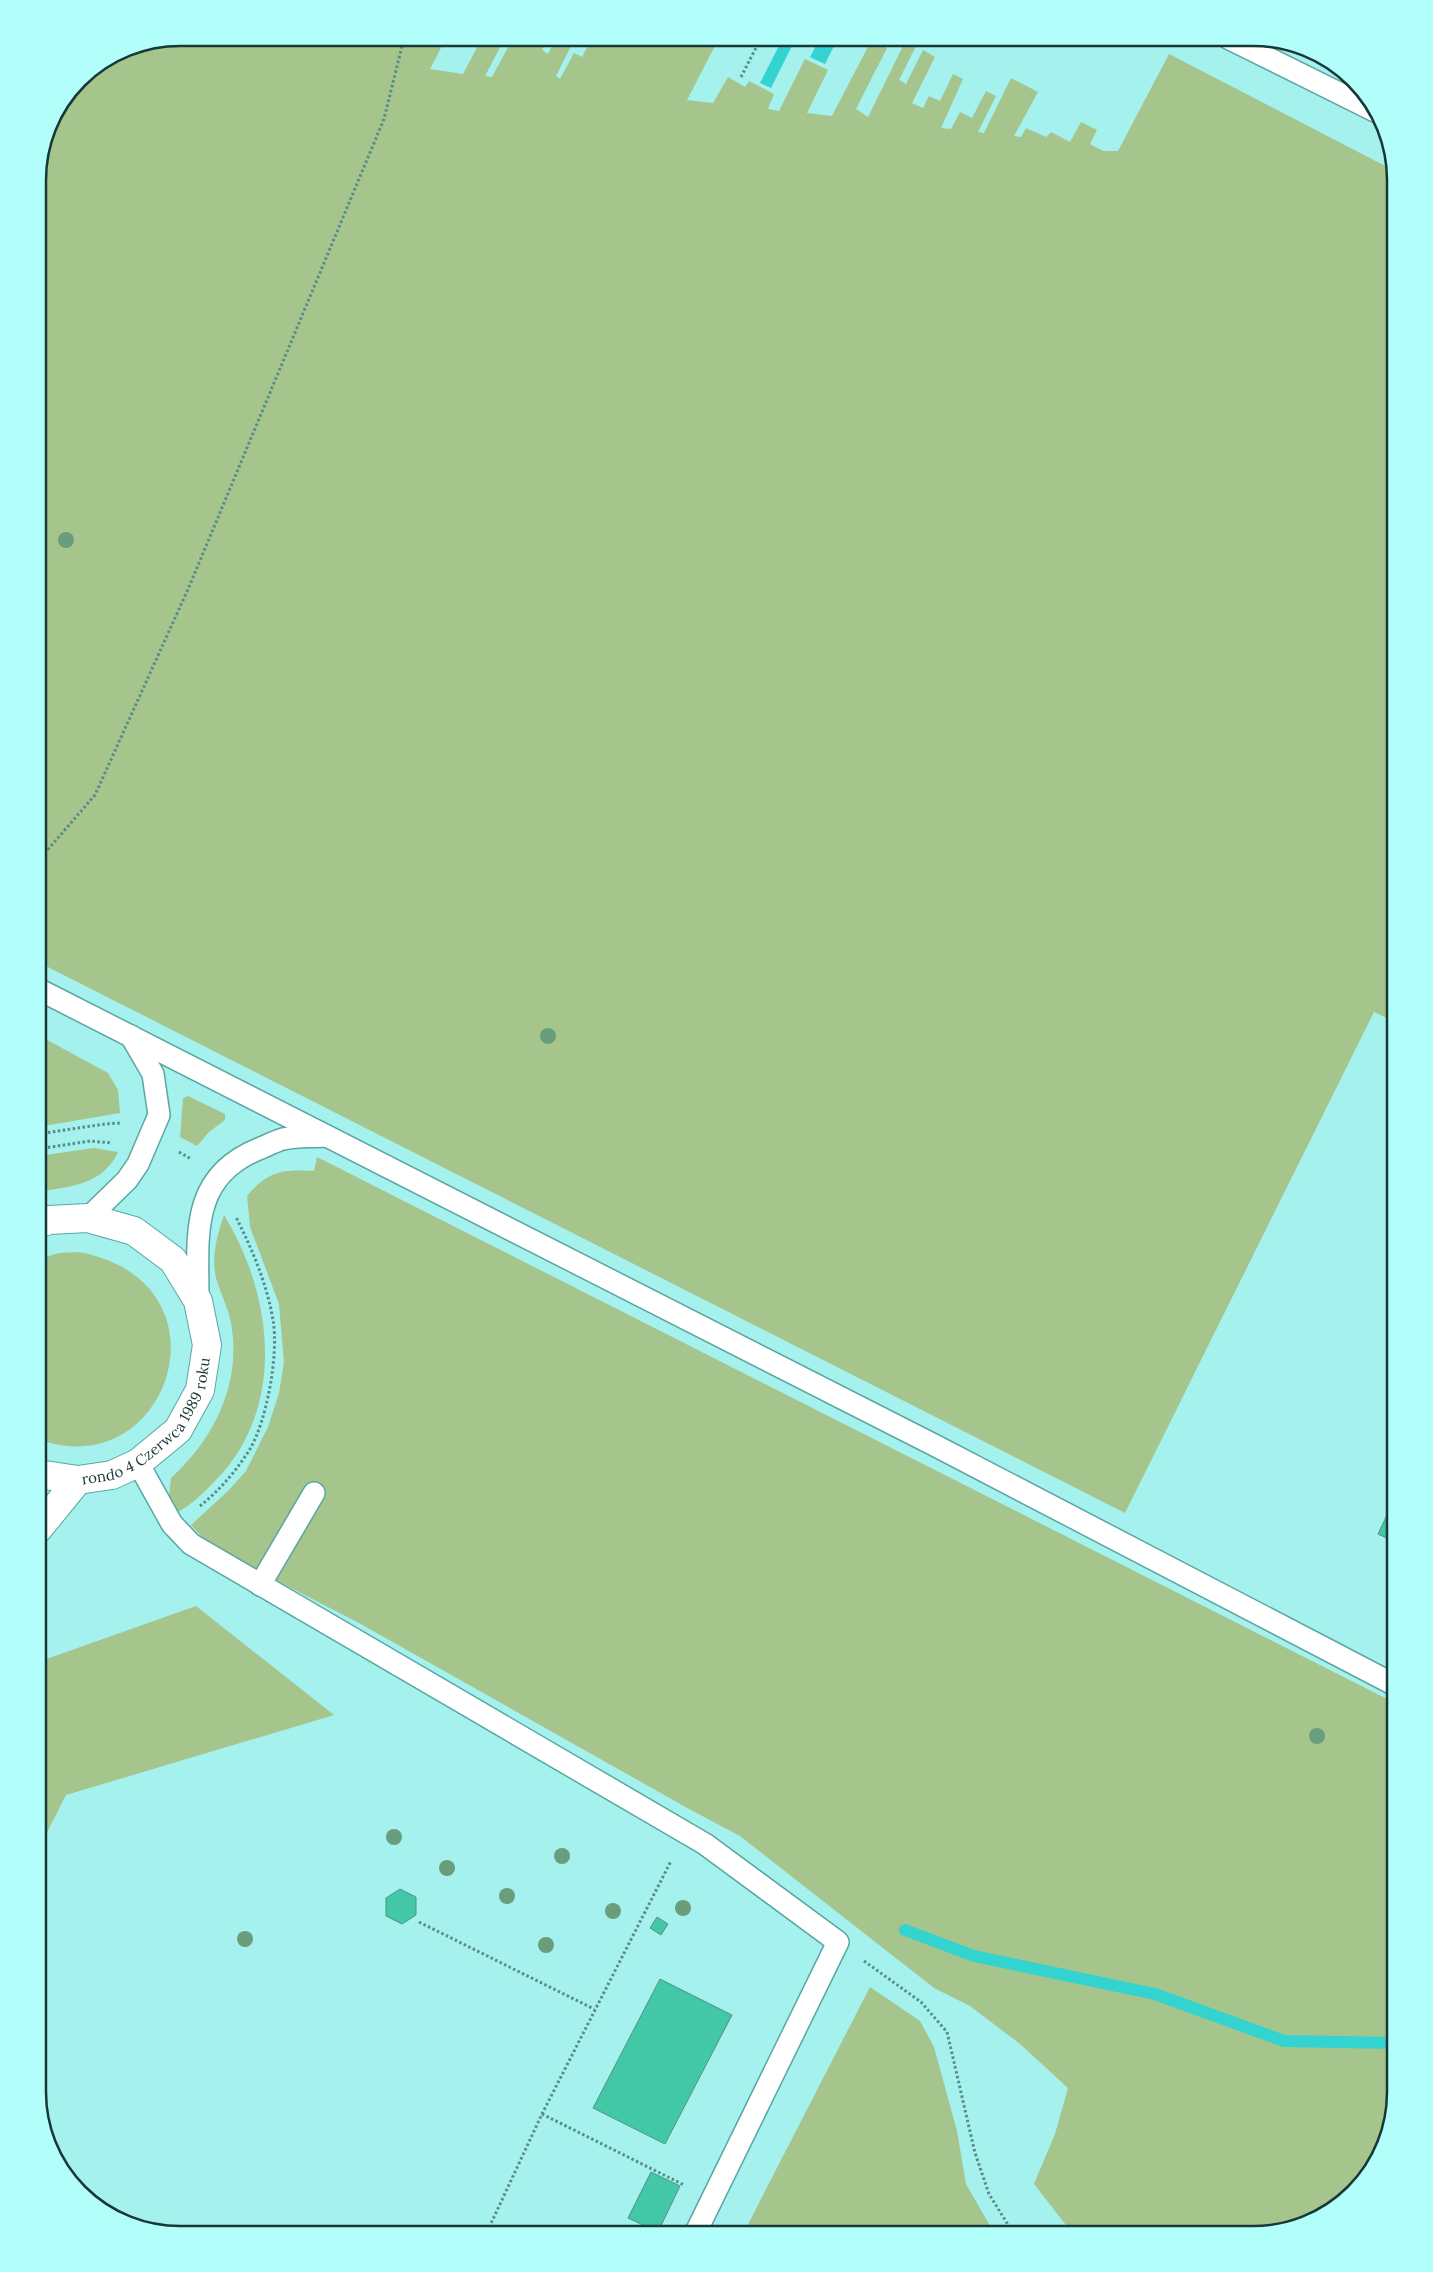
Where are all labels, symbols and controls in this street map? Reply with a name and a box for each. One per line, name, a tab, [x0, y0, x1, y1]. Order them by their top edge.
street label: rondo 4 Czerwca 1989 roku	[80, 1356, 214, 1488]

